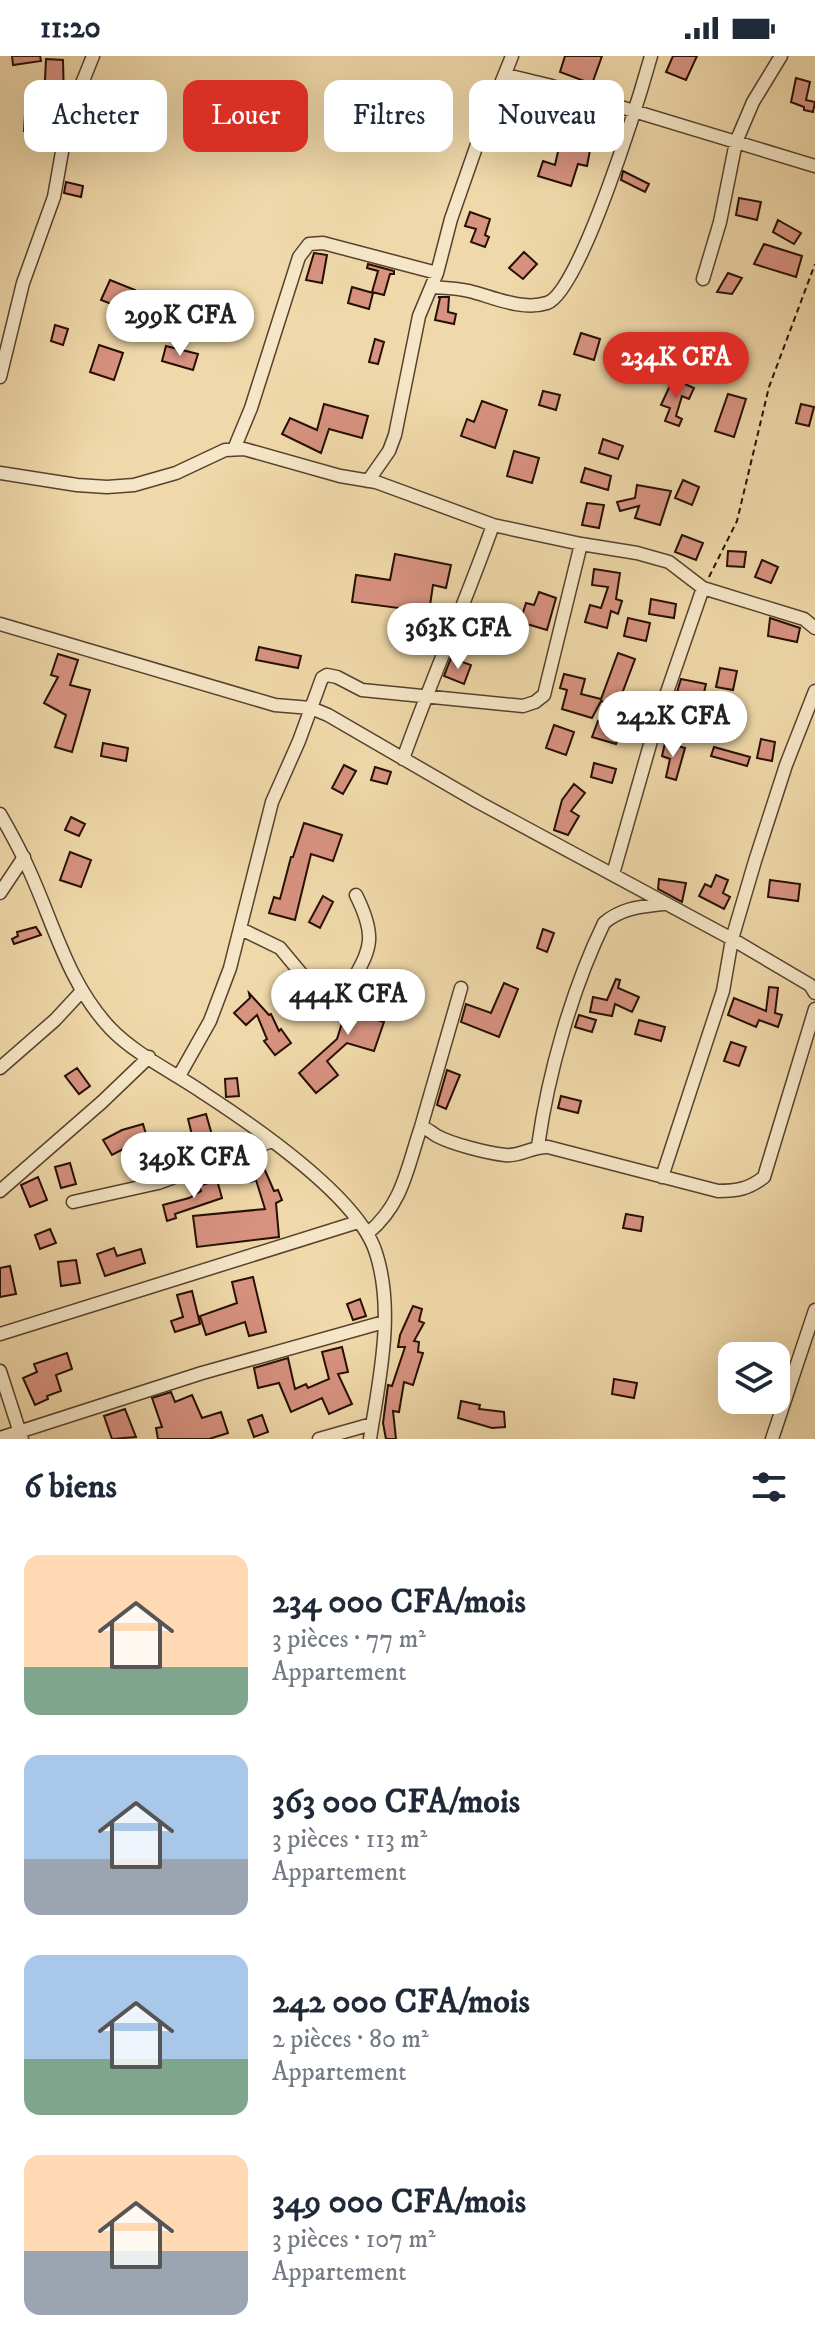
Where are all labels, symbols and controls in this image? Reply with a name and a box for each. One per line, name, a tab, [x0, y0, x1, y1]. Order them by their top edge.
text: 11:20	[40, 10, 101, 47]
chip: Acheter	[24, 80, 167, 152]
chip: Louer	[183, 80, 308, 152]
chip: Filtres	[324, 80, 453, 152]
chip: Nouveau	[469, 80, 624, 152]
pin: 299K CFA	[97, 290, 263, 358]
text: 299K CFA	[124, 299, 236, 332]
pin: 234K CFA	[593, 332, 759, 400]
text: 234K CFA	[621, 341, 731, 374]
pin: 363K CFA	[375, 603, 541, 671]
text: 363K CFA	[405, 612, 511, 645]
pin: 242K CFA	[590, 691, 756, 759]
text: 242K CFA	[616, 700, 730, 733]
pin: 444K CFA	[265, 969, 431, 1037]
text: 444K CFA	[289, 978, 407, 1011]
pin: 349K CFA	[111, 1132, 277, 1200]
text: 349K CFA	[139, 1141, 249, 1174]
map controls	[718, 1342, 790, 1414]
button: layers	[718, 1342, 790, 1414]
icon: filters	[747, 1465, 791, 1509]
text: 6 biens	[24, 1466, 117, 1508]
text: 234 000 CFA/mois	[272, 1581, 526, 1623]
icon: home	[88, 1587, 184, 1683]
text: 3 pièces · 77 m²	[272, 1623, 426, 1656]
text: Appartement	[272, 1656, 406, 1689]
text: 363 000 CFA/mois	[272, 1781, 520, 1823]
icon: home	[88, 1787, 184, 1883]
text: 3 pièces · 113 m²	[272, 1823, 427, 1856]
text: Appartement	[272, 1856, 406, 1889]
text: 242 000 CFA/mois	[272, 1981, 530, 2023]
icon: home	[88, 1987, 184, 2083]
text: 2 pièces · 80 m²	[272, 2023, 429, 2056]
text: Appartement	[272, 2056, 406, 2089]
text: 349 000 CFA/mois	[272, 2181, 526, 2223]
icon: home	[88, 2187, 184, 2283]
text: 3 pièces · 107 m²	[272, 2223, 436, 2256]
text: Appartement	[272, 2256, 406, 2289]

